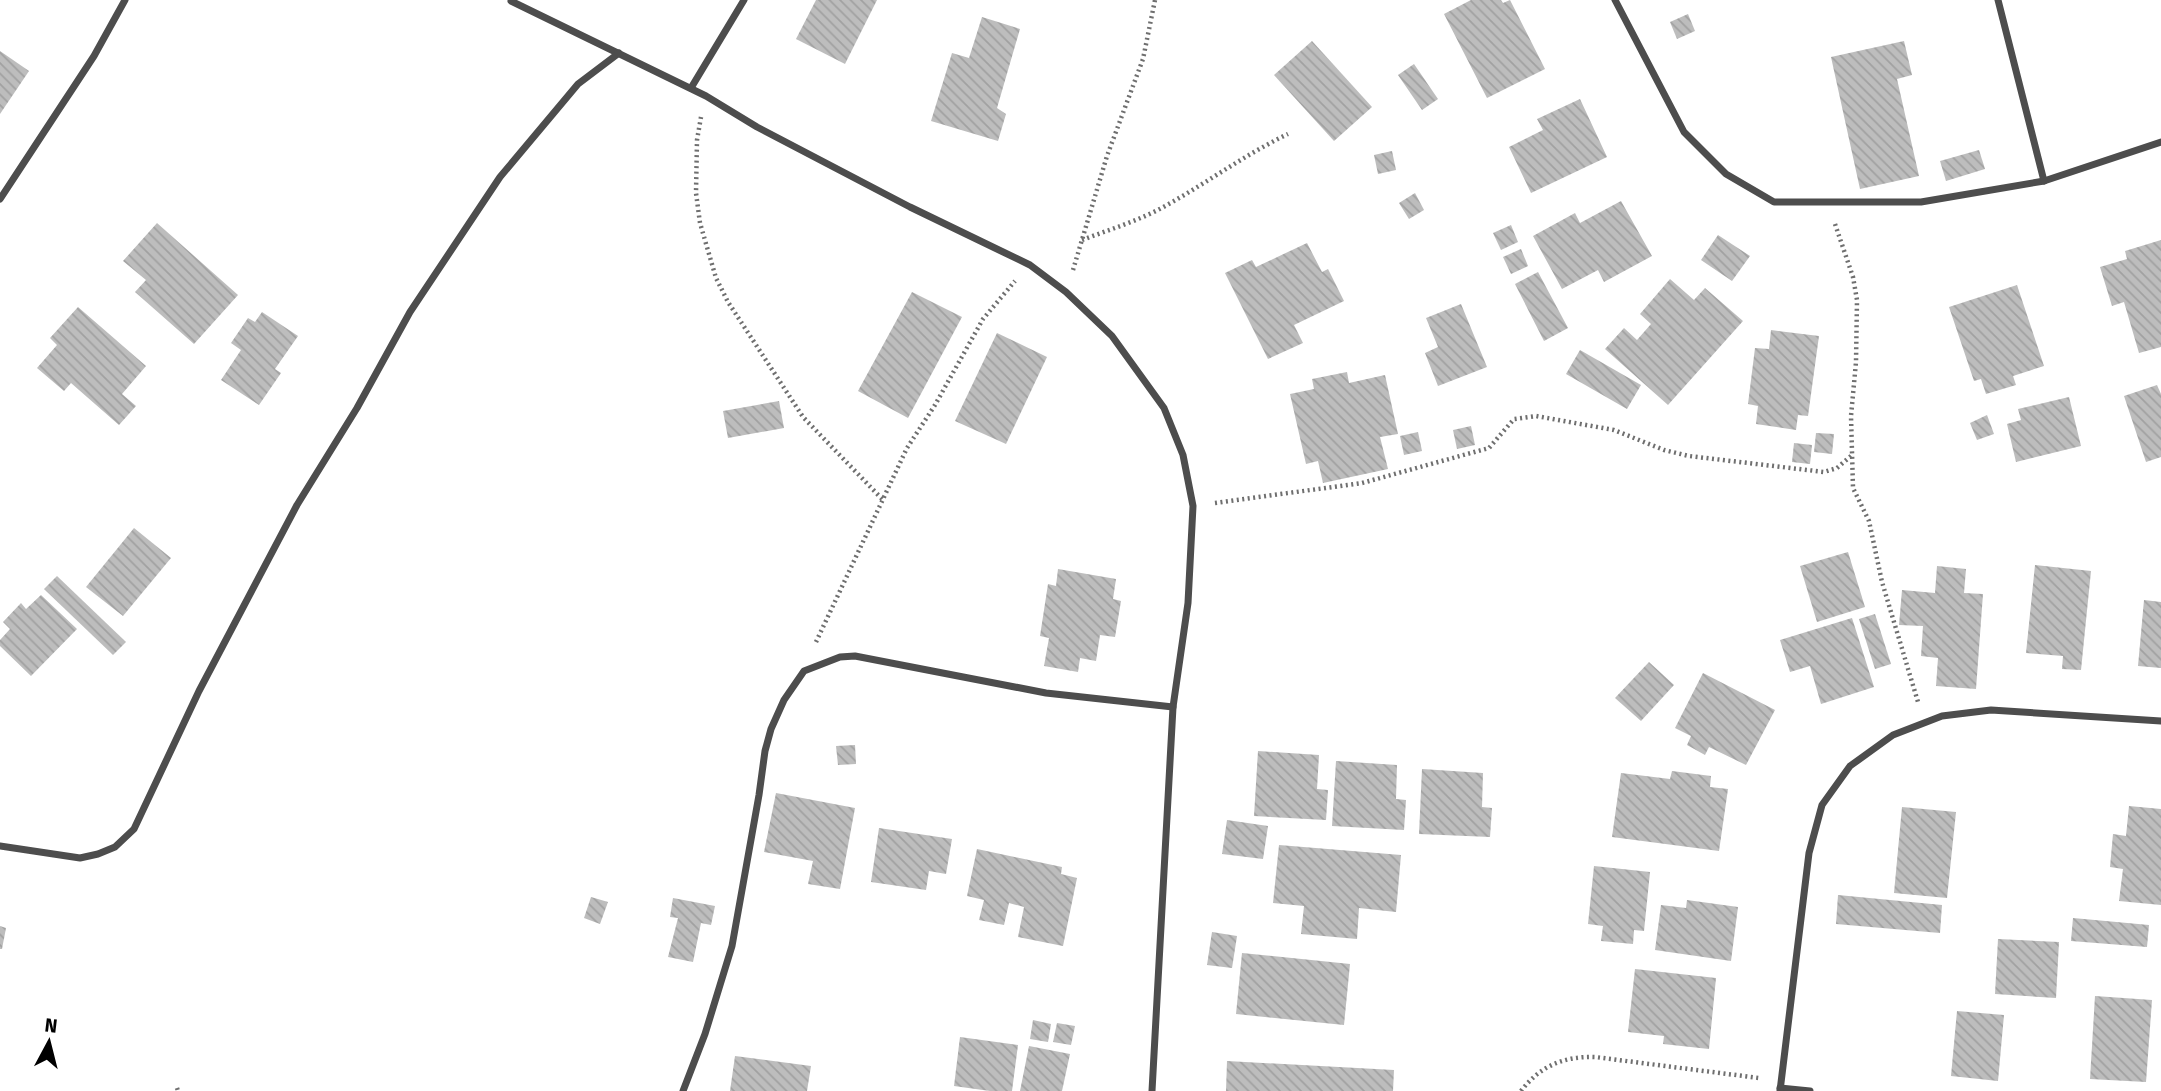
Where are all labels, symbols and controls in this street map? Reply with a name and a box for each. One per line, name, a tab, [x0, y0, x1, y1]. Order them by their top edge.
north arrow	[14, 1007, 84, 1077]
text: N	[43, 1013, 59, 1038]

